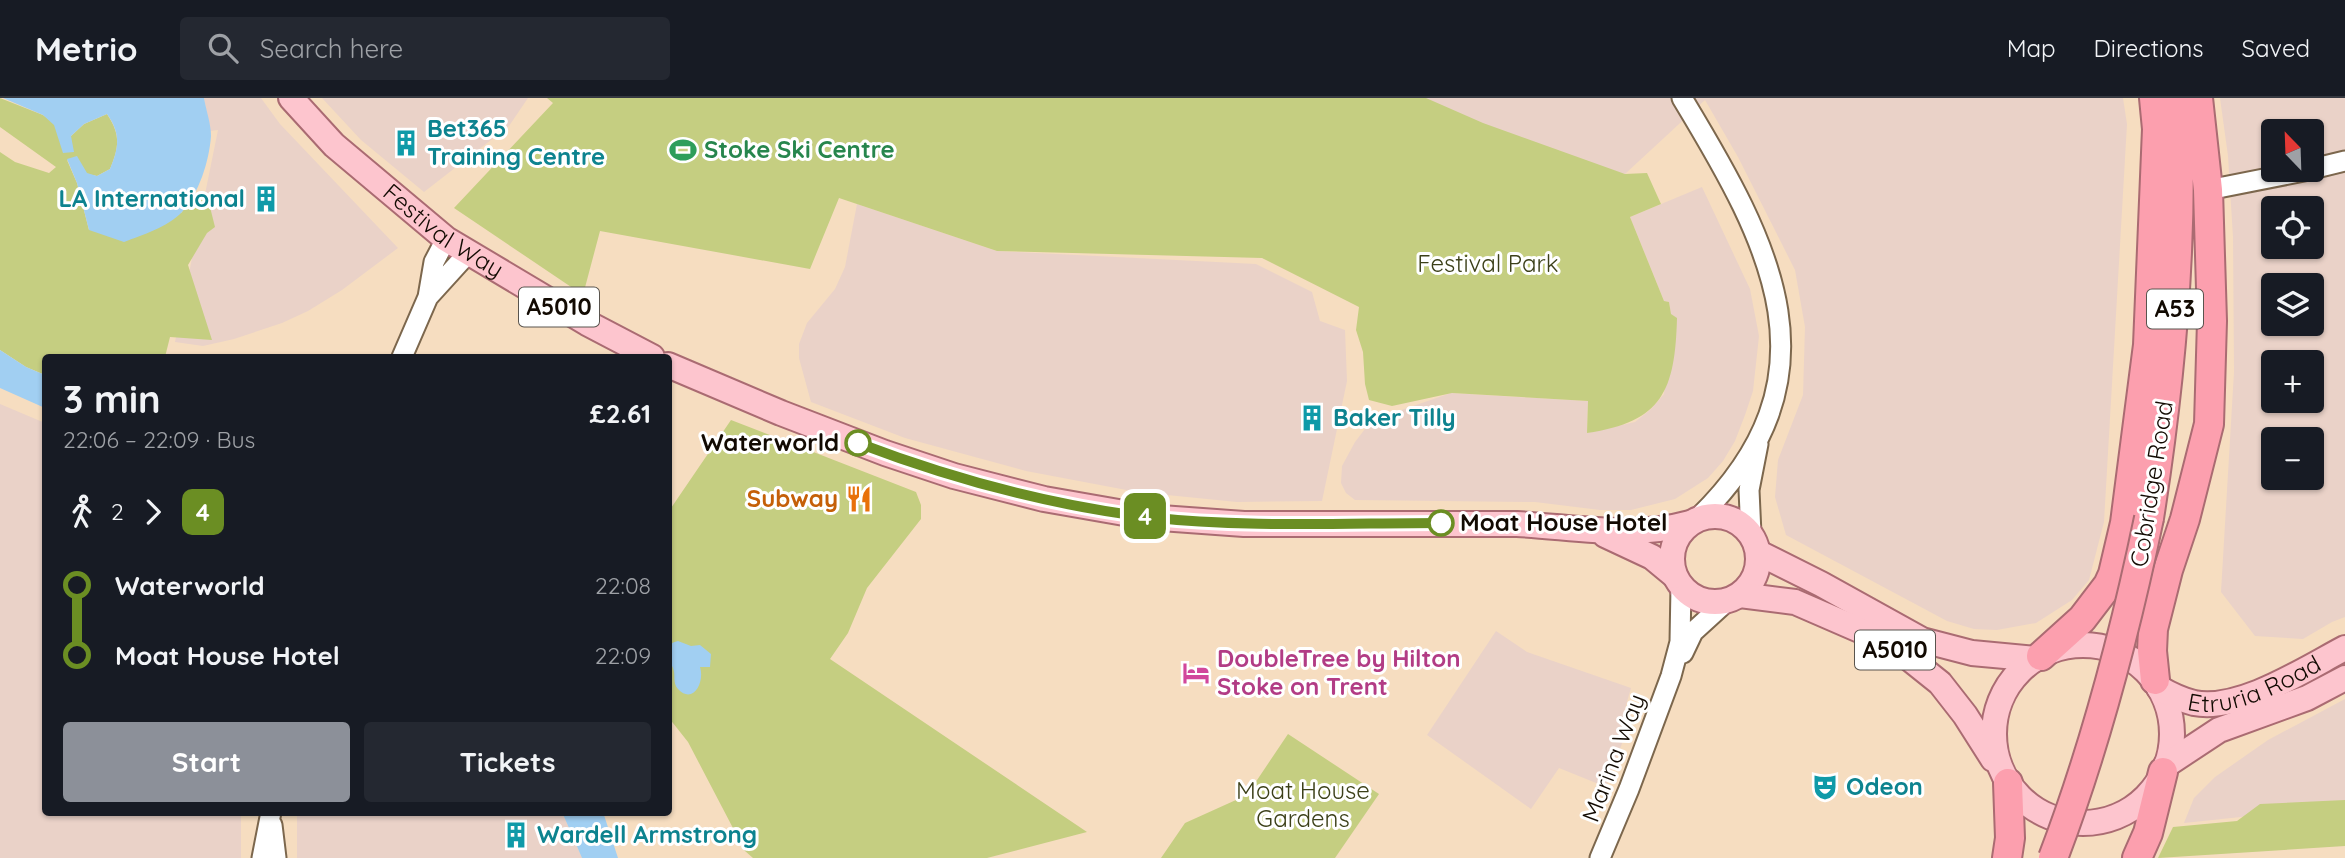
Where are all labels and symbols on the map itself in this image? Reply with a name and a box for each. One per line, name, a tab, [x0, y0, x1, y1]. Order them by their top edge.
place label: Bet365 Training Centre	[427, 113, 605, 171]
north arrow	[2261, 119, 2324, 182]
building icon: Bet365 Training Centre	[391, 128, 421, 158]
place label: Stoke Ski Centre	[704, 134, 895, 164]
sports icon: Stoke Ski Centre	[668, 135, 698, 165]
street label: Festival Way	[377, 177, 509, 284]
place label: LA International	[59, 183, 245, 213]
building icon: LA International	[251, 184, 281, 214]
park label: Festival Park	[1417, 248, 1559, 278]
road number: A5010	[519, 288, 599, 327]
road number: A53	[2147, 290, 2203, 328]
street label: Cobridge Road	[2123, 399, 2179, 569]
place label: Baker Tilly	[1333, 402, 1456, 432]
building icon: Baker Tilly	[1297, 403, 1327, 433]
place label: Waterworld	[701, 427, 839, 457]
marker: Waterworld	[845, 430, 871, 456]
place label: Subway	[747, 483, 838, 513]
restaurant icon: Subway	[844, 484, 874, 514]
line badge: 4	[1122, 493, 1168, 539]
place label: Moat House Hotel	[1460, 507, 1668, 537]
marker: Moat House Hotel	[1428, 510, 1454, 536]
road number: A5010	[1855, 630, 1935, 670]
place label: DoubleTree by Hilton Stoke on Trent	[1217, 643, 1461, 701]
street label: Etruria Road	[2186, 648, 2326, 718]
hotel icon: DoubleTree by Hilton Stoke on Trent	[1181, 658, 1211, 688]
street label: Marina Way	[1575, 689, 1651, 826]
place label: Odeon	[1846, 771, 1923, 801]
theatre icon: Odeon	[1810, 772, 1840, 802]
park label: Moat House Gardens	[1236, 775, 1370, 833]
place label: Wardell Armstrong	[537, 819, 757, 849]
building icon: Wardell Armstrong	[501, 820, 531, 850]

